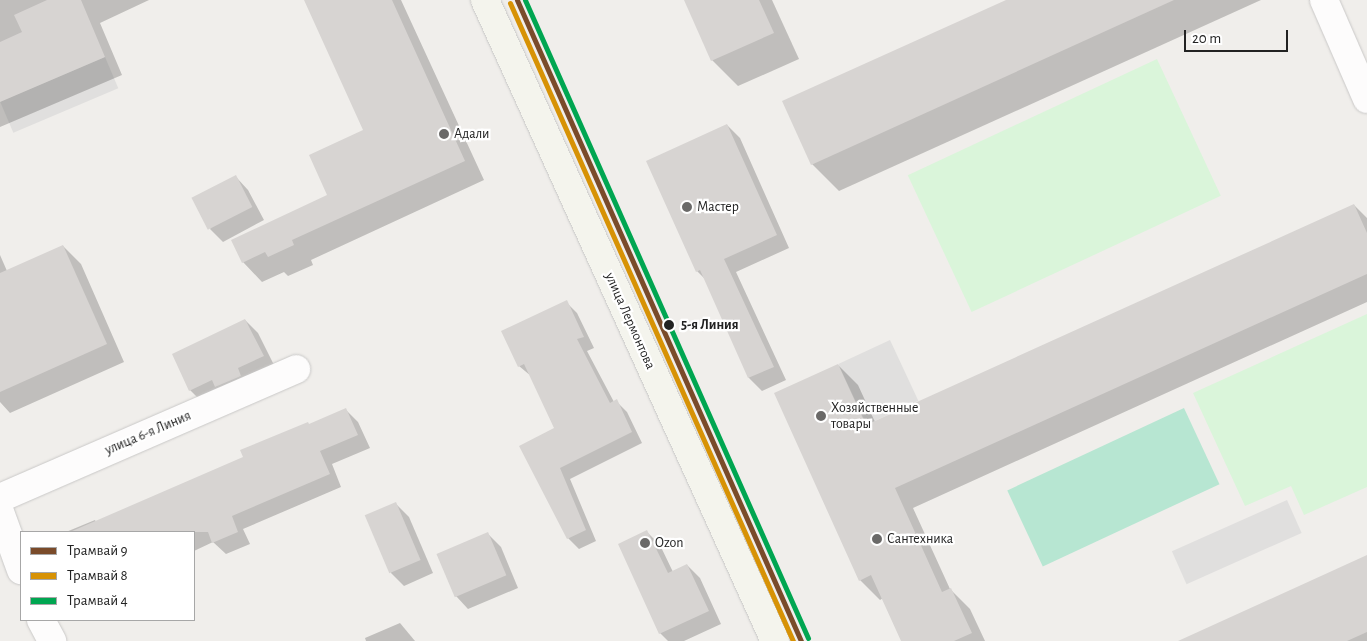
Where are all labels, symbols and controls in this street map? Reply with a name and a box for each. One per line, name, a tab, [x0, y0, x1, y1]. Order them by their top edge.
scale bar	[1187, 20, 1291, 52]
text: 20 m	[1192, 31, 1221, 46]
place label: Адали	[454, 126, 490, 142]
marker: Адали	[438, 128, 450, 140]
place label: Мастер	[697, 199, 739, 215]
marker: Мастер	[681, 201, 693, 213]
street label: улица Лермонтова	[601, 270, 659, 372]
marker: 5-я Линия	[661, 317, 677, 333]
place label: 5-я Линия	[681, 317, 739, 333]
place label: Хозяйственные товары	[831, 400, 918, 432]
street label: улица 6-я Линия	[102, 407, 194, 459]
marker: Хозяйственные товары	[815, 410, 827, 422]
legend	[20, 531, 195, 621]
place label: Сантехника	[887, 531, 953, 547]
marker: Сантехника	[871, 533, 883, 545]
place label: Ozon	[655, 535, 683, 551]
marker: Ozon	[639, 537, 651, 549]
text: Трамвай 9	[67, 543, 128, 558]
text: Трамвай 8	[67, 568, 128, 583]
text: Трамвай 4	[67, 593, 128, 608]

